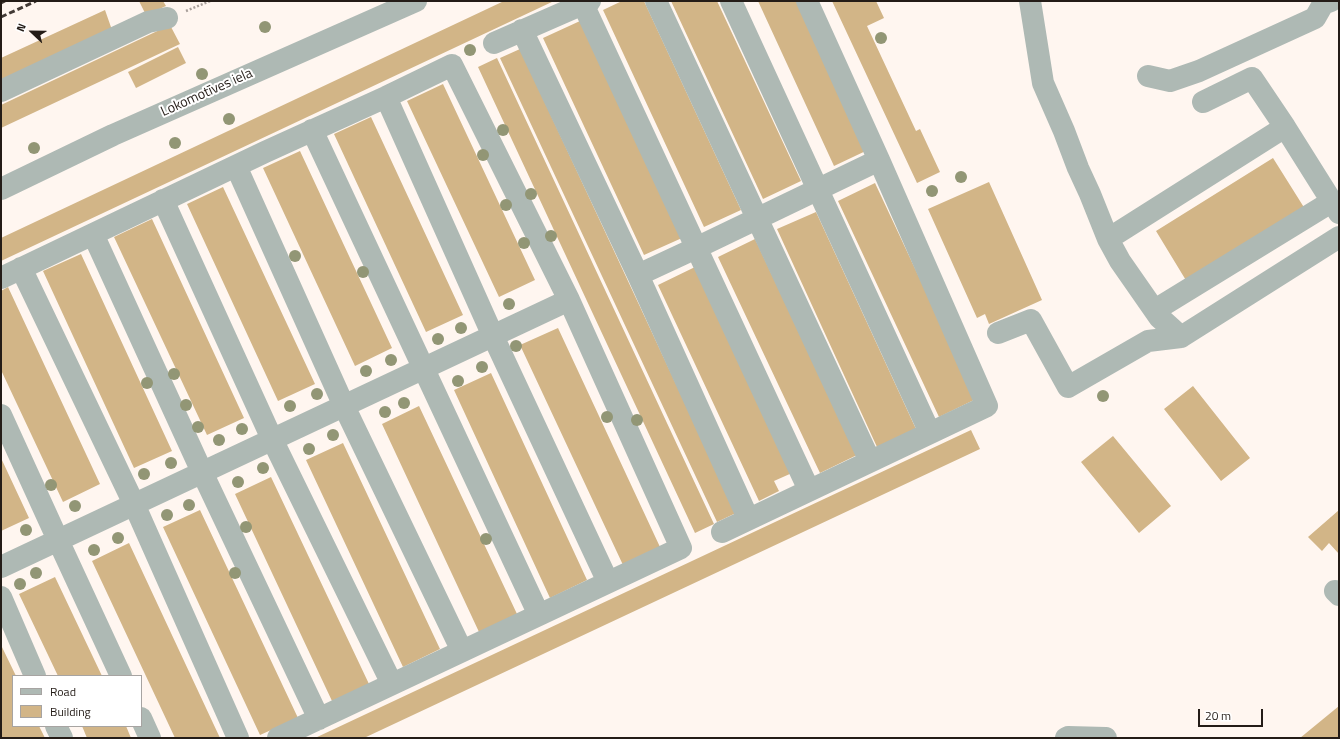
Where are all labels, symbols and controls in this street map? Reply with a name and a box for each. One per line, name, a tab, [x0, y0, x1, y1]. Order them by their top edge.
north arrow	[12, 12, 52, 52]
text: N	[12, 21, 30, 34]
street label: Lokomotīves iela	[159, 65, 255, 121]
legend	[12, 675, 142, 727]
text: Road	[50, 682, 76, 701]
scale bar	[1200, 701, 1265, 727]
text: Building	[50, 702, 91, 721]
text: 20 m	[1205, 706, 1231, 725]

